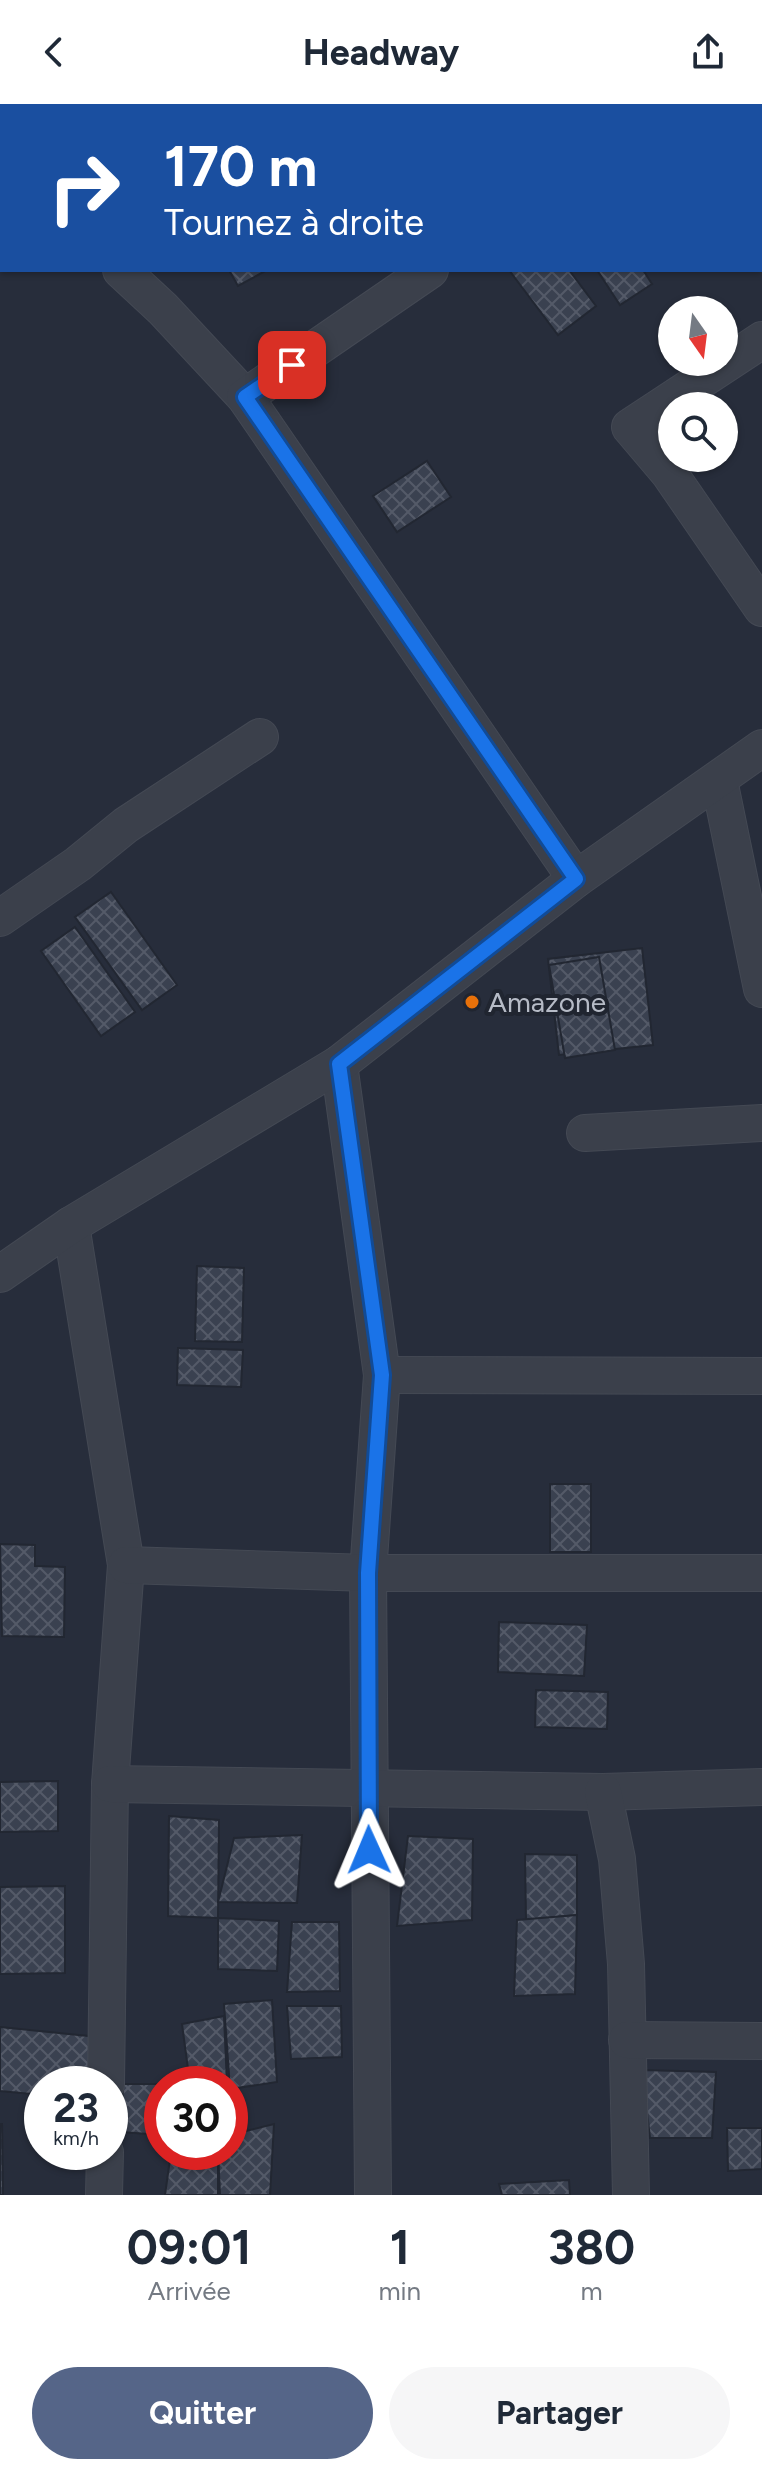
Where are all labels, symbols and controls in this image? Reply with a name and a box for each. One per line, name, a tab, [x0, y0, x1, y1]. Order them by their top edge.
icon: back	[32, 30, 76, 74]
icon: share	[686, 30, 730, 74]
text: Headway	[303, 31, 459, 74]
text: 170 m	[164, 133, 317, 200]
icon: right	[32, 136, 136, 240]
text: Tournez à droite	[164, 201, 424, 244]
north arrow	[658, 296, 738, 376]
map controls	[658, 296, 738, 472]
pin	[258, 331, 326, 399]
icon: arrive	[270, 343, 314, 387]
button: search	[658, 392, 738, 472]
place label: Amazone	[488, 985, 606, 1019]
marker: Amazone	[463, 993, 481, 1011]
position arrow	[327, 1808, 411, 1892]
speed limit sign: 30	[144, 2066, 248, 2170]
text: 23	[53, 2084, 99, 2132]
text: km/h	[53, 2126, 99, 2150]
text: 09:01	[127, 2218, 252, 2276]
text: 1	[390, 2218, 410, 2276]
text: 380	[548, 2218, 635, 2276]
text: Arrivée	[148, 2275, 231, 2307]
text: min	[378, 2275, 421, 2307]
text: m	[580, 2275, 603, 2307]
button: Quitter	[32, 2367, 373, 2459]
button: Partager	[389, 2367, 730, 2459]

